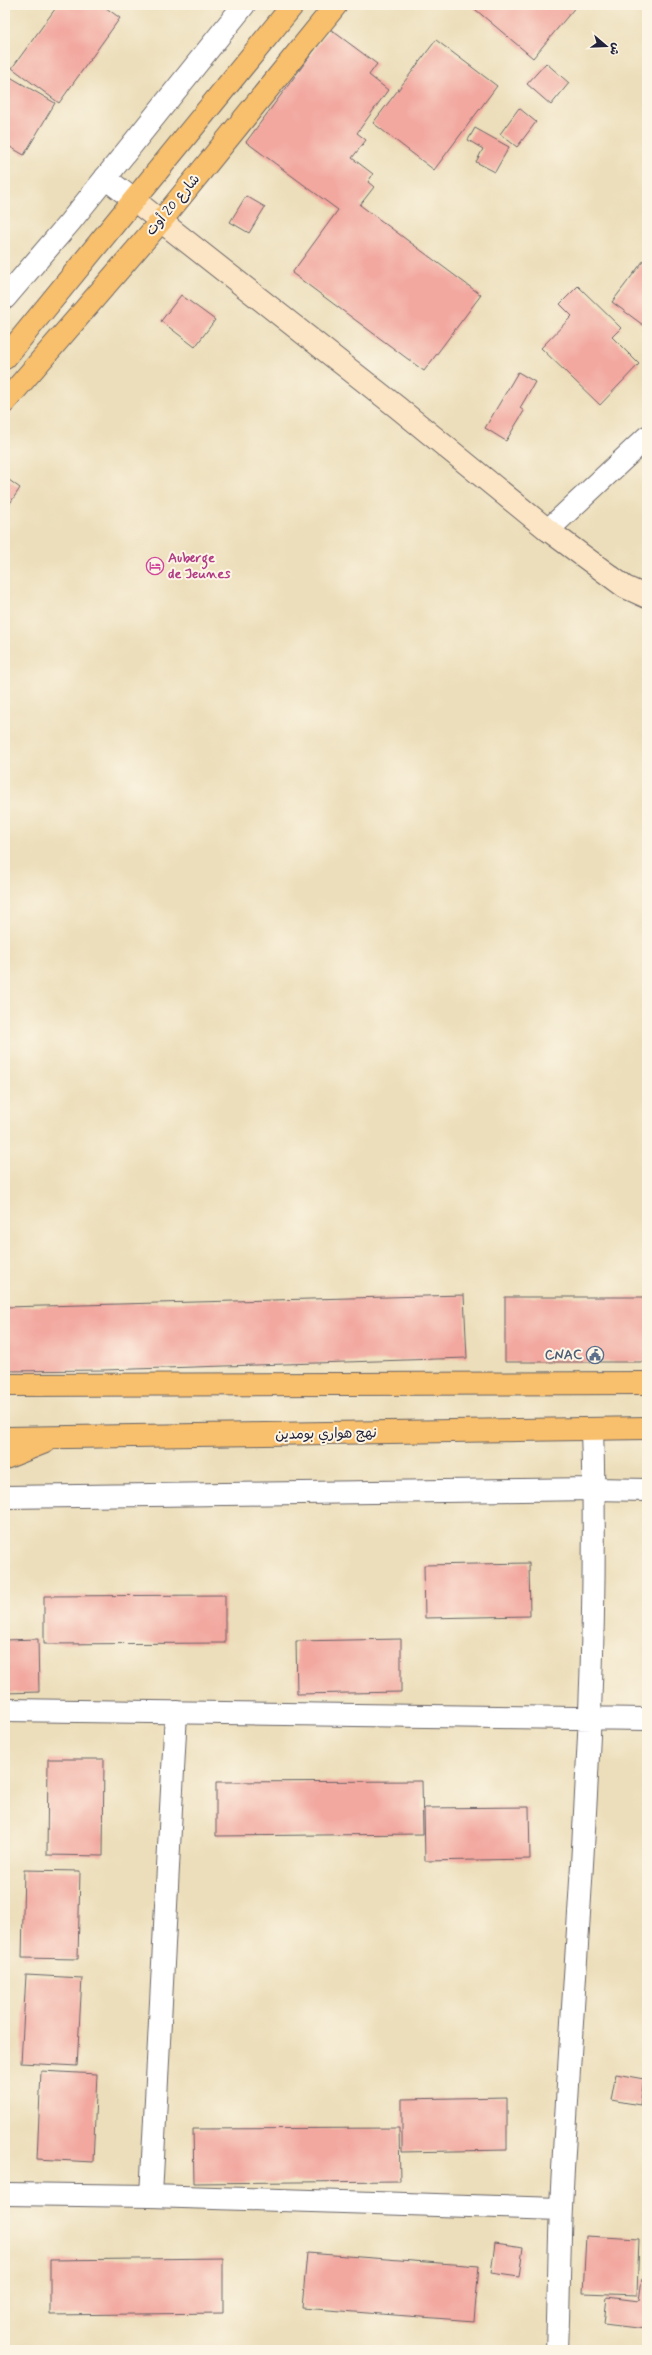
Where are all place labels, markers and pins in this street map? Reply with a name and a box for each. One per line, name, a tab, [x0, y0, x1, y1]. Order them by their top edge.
place label: Auberge de Jeunes	[168, 549, 231, 583]
hotel icon: Auberge de Jeunes	[145, 556, 165, 576]
public building icon: CNAC	[585, 1345, 605, 1365]
place label: CNAC	[545, 1346, 582, 1364]

